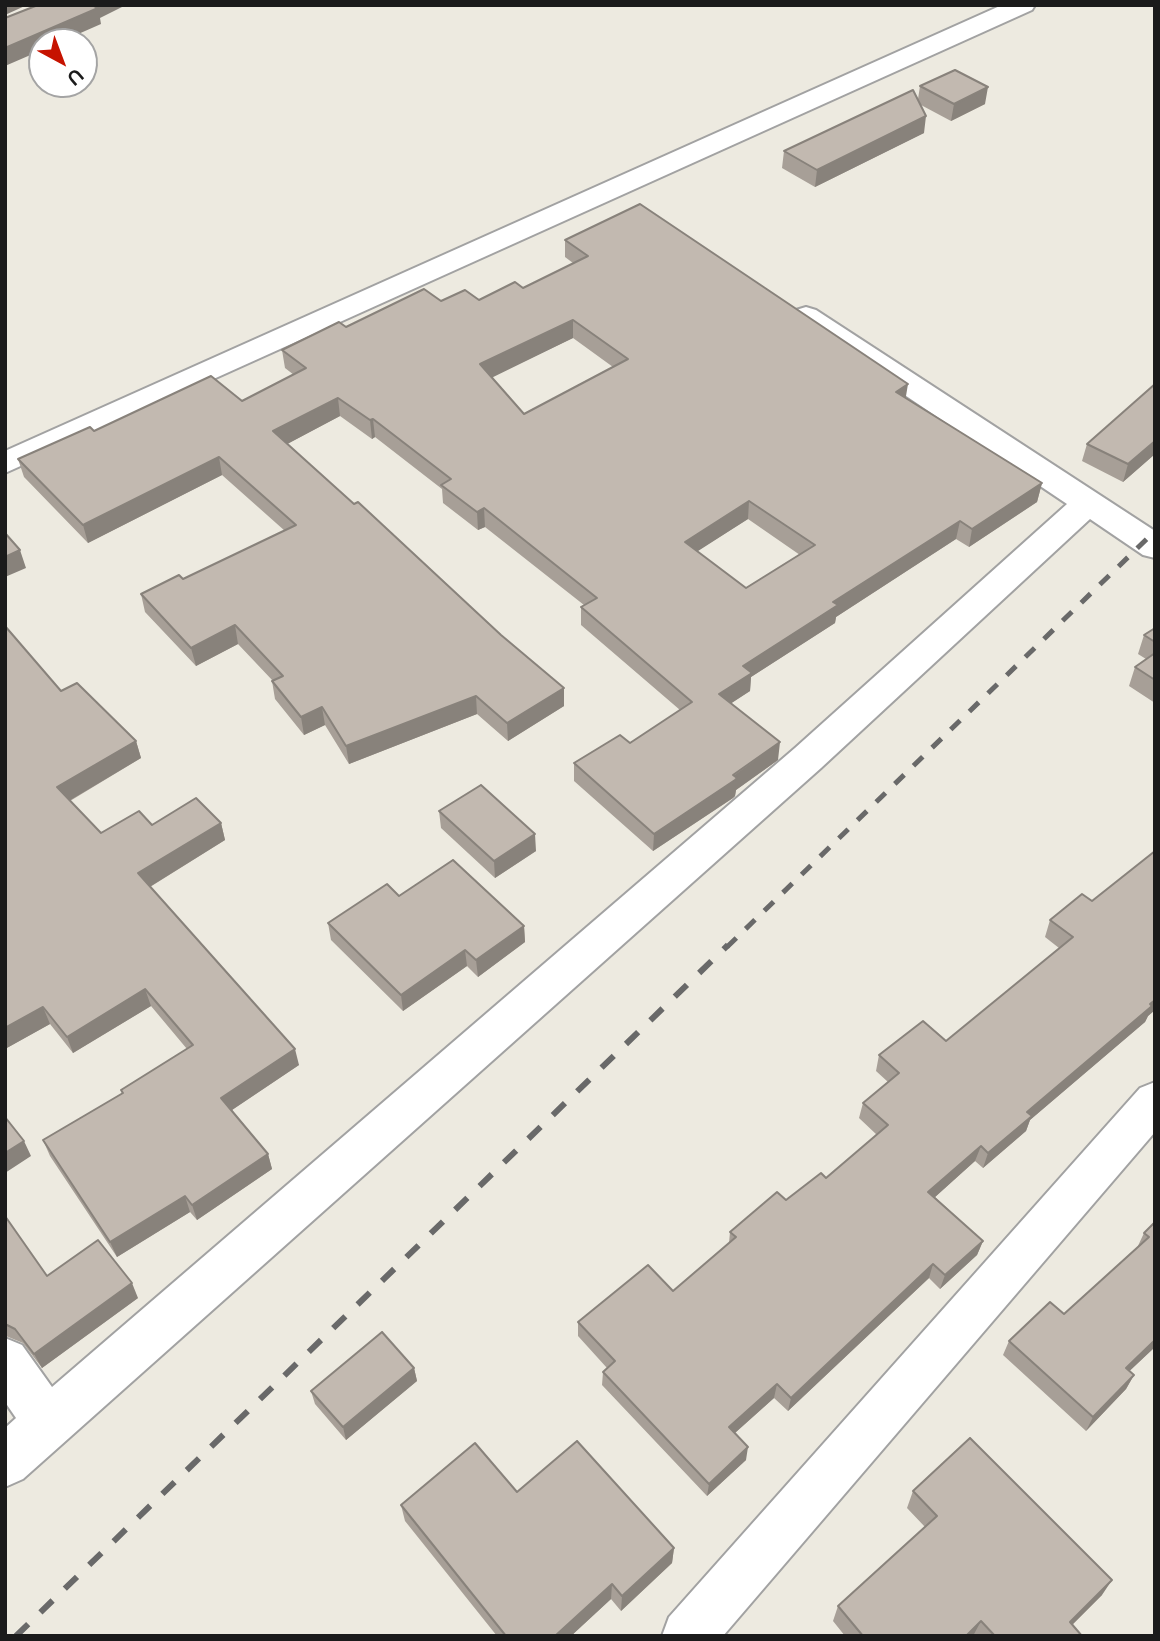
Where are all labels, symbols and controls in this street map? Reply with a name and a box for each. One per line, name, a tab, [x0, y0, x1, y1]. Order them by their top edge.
north arrow	[28, 28, 98, 98]
text: U	[63, 64, 88, 90]

